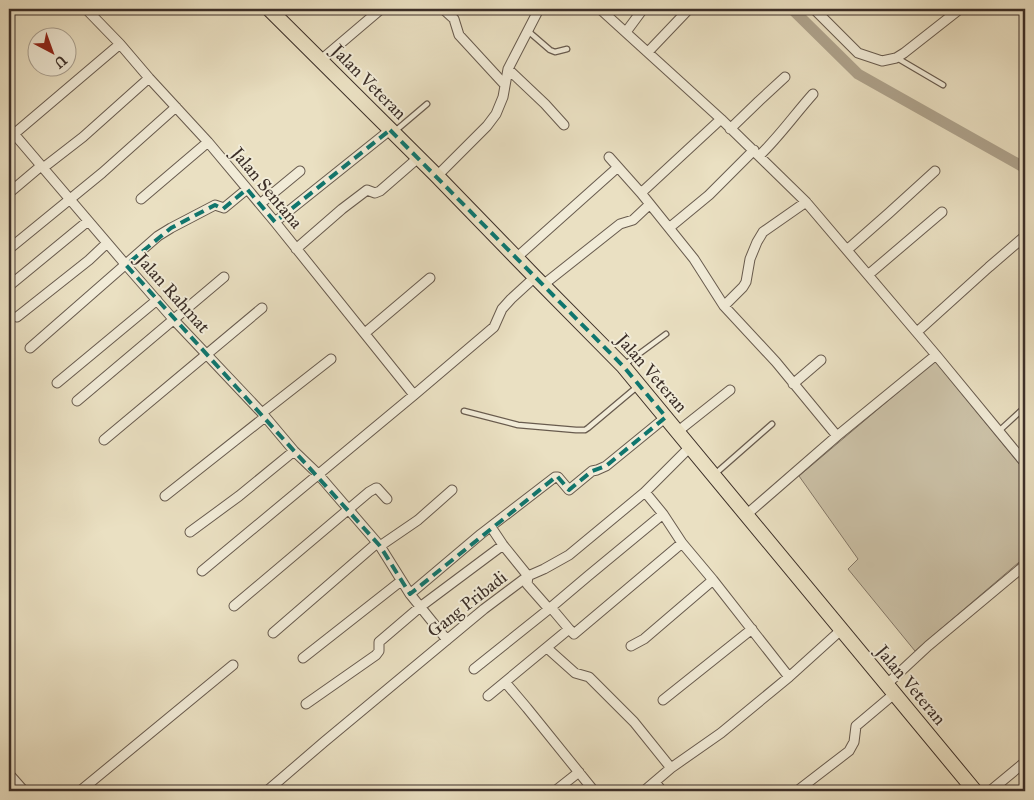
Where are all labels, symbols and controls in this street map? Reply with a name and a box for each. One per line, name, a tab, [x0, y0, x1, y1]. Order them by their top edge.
north arrow	[28, 28, 78, 78]
street label: Jalan Veteran	[325, 38, 411, 125]
text: U	[50, 51, 70, 72]
street label: Jalan Sentana	[225, 141, 308, 234]
street label: Jalan Rahmat	[129, 247, 215, 339]
street label: Jalan Veteran	[610, 328, 692, 418]
street label: Gang Pribadi	[423, 566, 512, 643]
street label: Jalan Veteran	[869, 639, 951, 730]

